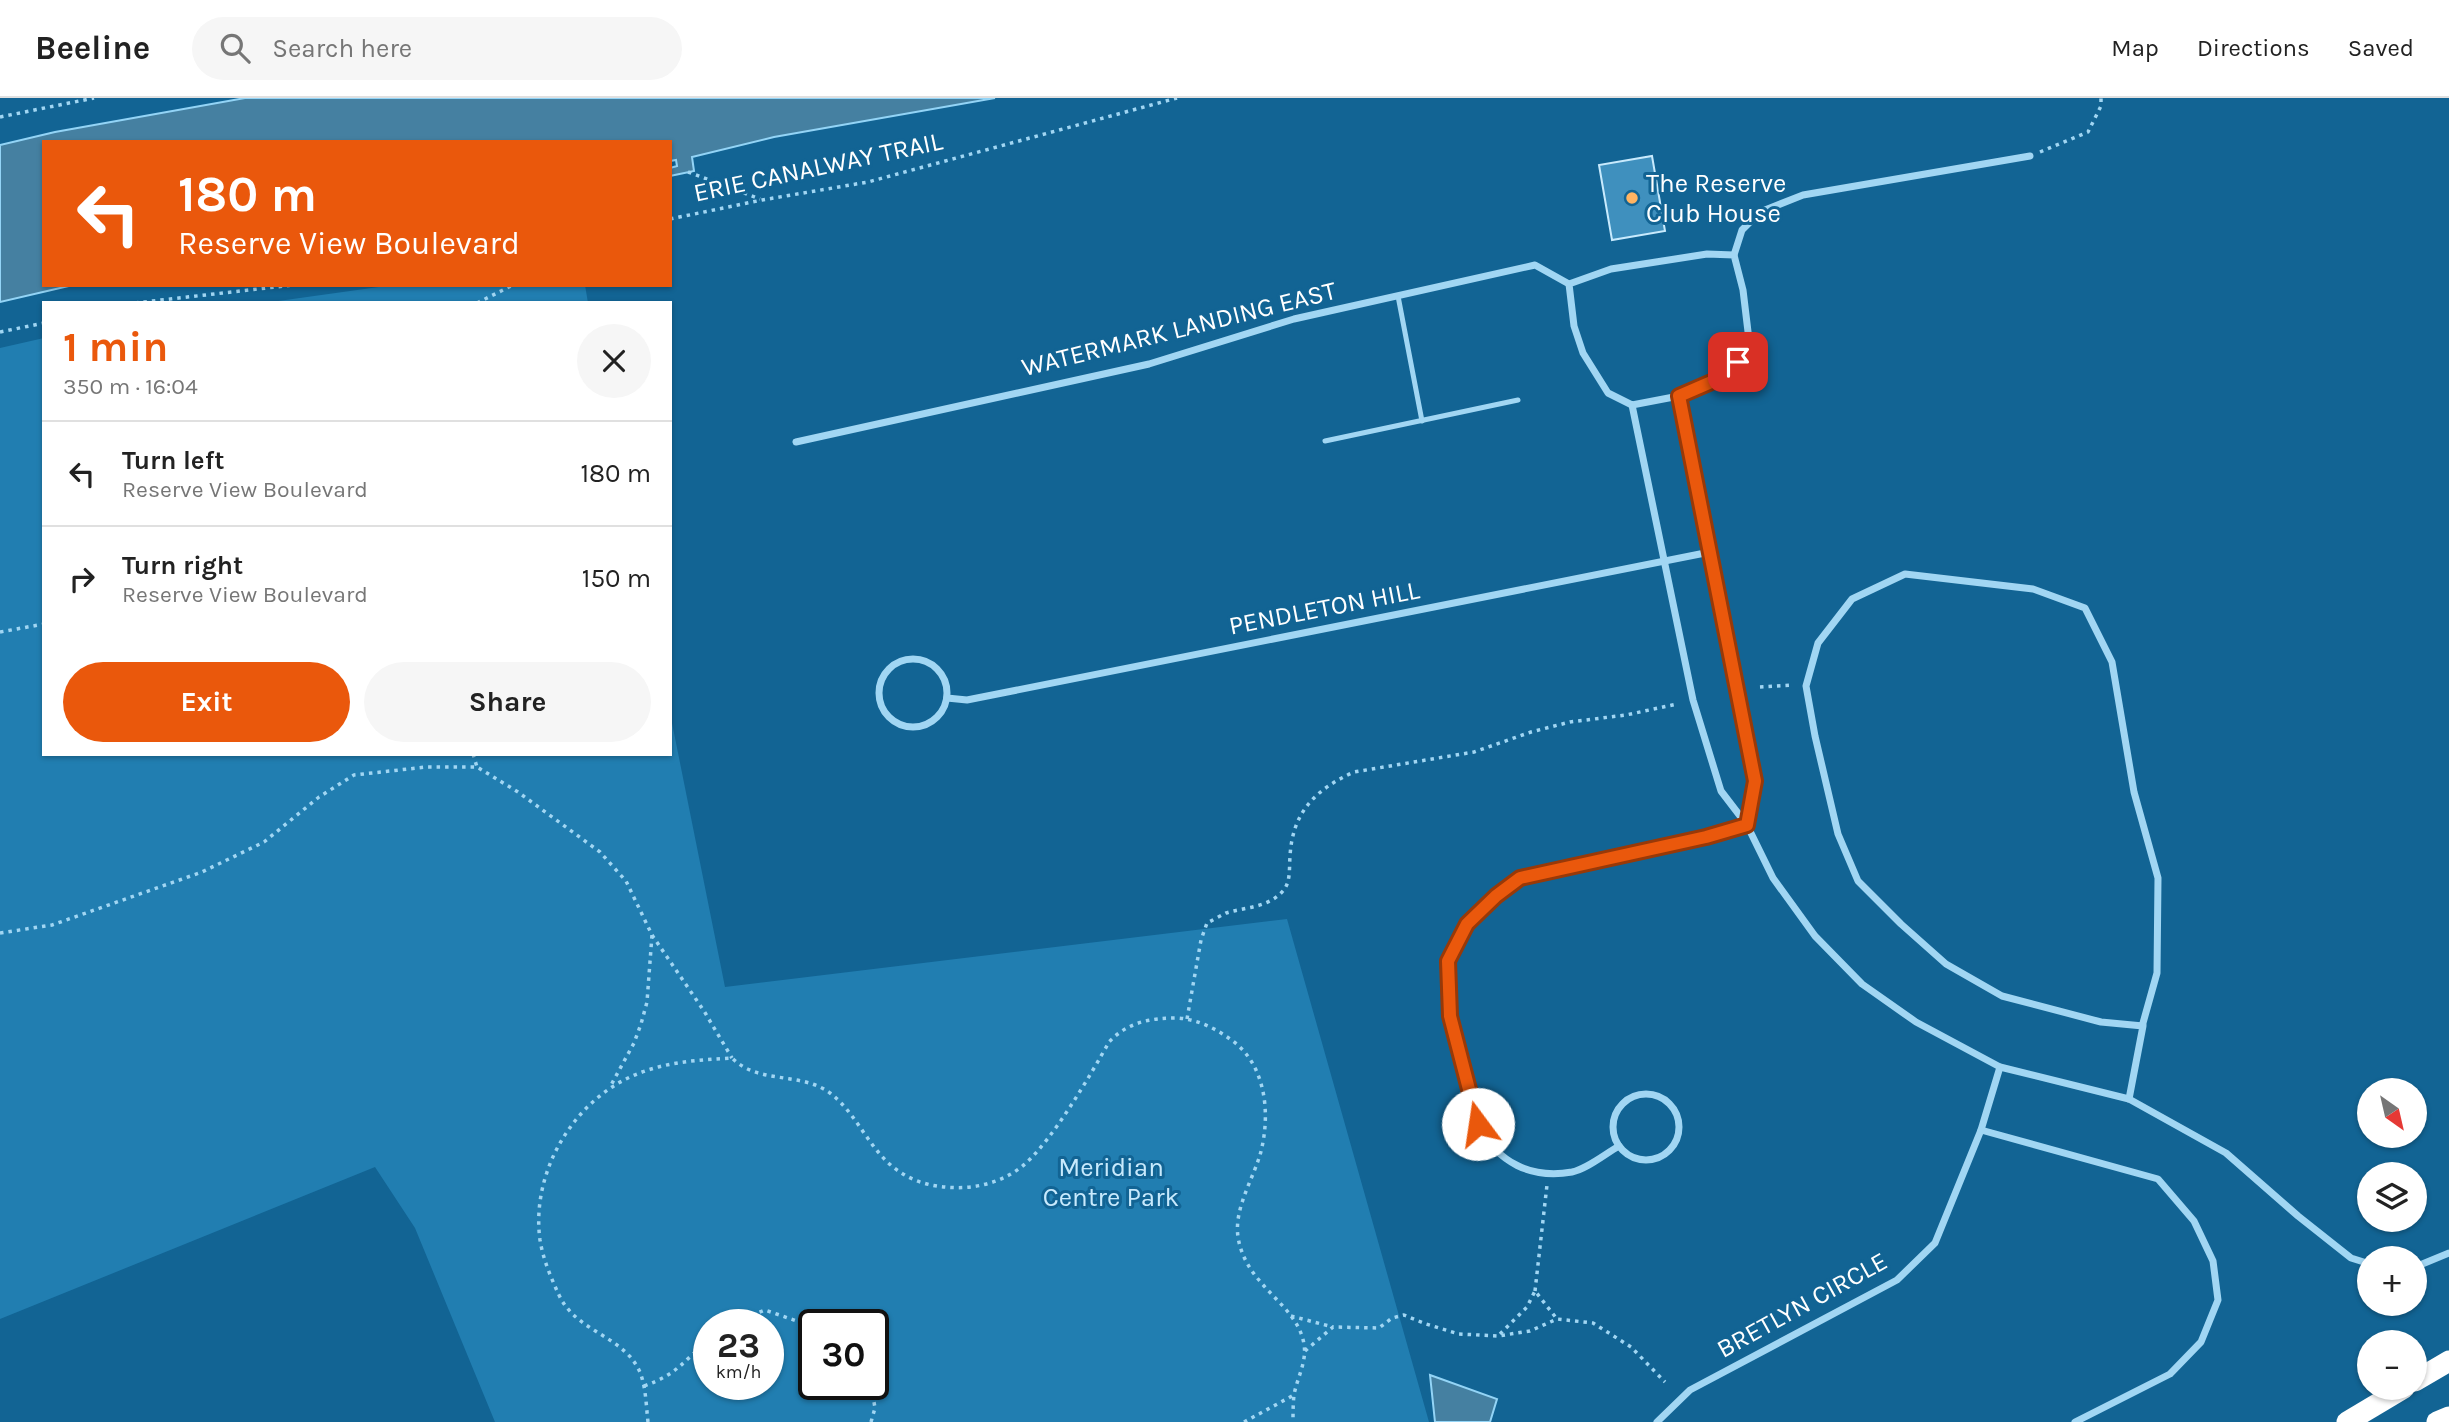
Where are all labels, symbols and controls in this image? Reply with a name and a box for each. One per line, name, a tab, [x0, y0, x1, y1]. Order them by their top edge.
search box	[192, 17, 682, 80]
text: Beeline	[35, 29, 150, 67]
icon: search	[216, 29, 254, 67]
text: Search here	[272, 33, 412, 64]
text: Map	[2111, 34, 2159, 62]
text: Directions	[2197, 34, 2310, 62]
text: Saved	[2348, 34, 2414, 62]
street label: ERIE CANALWAY TRAIL	[691, 125, 945, 209]
text: 180 m	[178, 166, 317, 223]
icon: left	[63, 168, 154, 259]
place label: The Reserve Club House	[1646, 168, 1786, 229]
marker: The Reserve Club House	[1624, 190, 1640, 206]
text: Reserve View Boulevard	[178, 225, 520, 262]
street label: WATERMARK LANDING EAST	[1019, 275, 1339, 383]
text: 1 min	[63, 322, 168, 372]
button: close	[577, 324, 651, 398]
pin	[1708, 332, 1768, 392]
icon: arrive	[1719, 343, 1757, 381]
text: 350 m · 16:04	[63, 373, 198, 400]
text: Turn left	[122, 445, 224, 476]
icon: left	[63, 455, 101, 493]
text: 180 m	[581, 458, 651, 489]
text: Reserve View Boulevard	[122, 476, 368, 503]
text: Turn right	[122, 550, 243, 581]
icon: right	[63, 560, 101, 598]
text: 150 m	[582, 563, 651, 594]
street label: PENDLETON HILL	[1226, 574, 1422, 642]
text: Reserve View Boulevard	[122, 581, 368, 608]
button: Exit	[63, 662, 350, 742]
button: Share	[364, 662, 651, 742]
north arrow	[2357, 1078, 2427, 1148]
map controls	[2357, 1078, 2427, 1400]
position arrow	[1441, 1087, 1515, 1161]
park label: Meridian Centre Park	[1043, 1152, 1179, 1213]
button: layers	[2357, 1162, 2427, 1232]
street label: BRETLYN CIRCLE	[1711, 1245, 1893, 1365]
button: +	[2357, 1246, 2427, 1316]
speed limit sign: 30	[798, 1309, 889, 1400]
text: 23	[717, 1325, 760, 1366]
button: −	[2357, 1330, 2427, 1400]
text: km/h	[716, 1361, 761, 1383]

